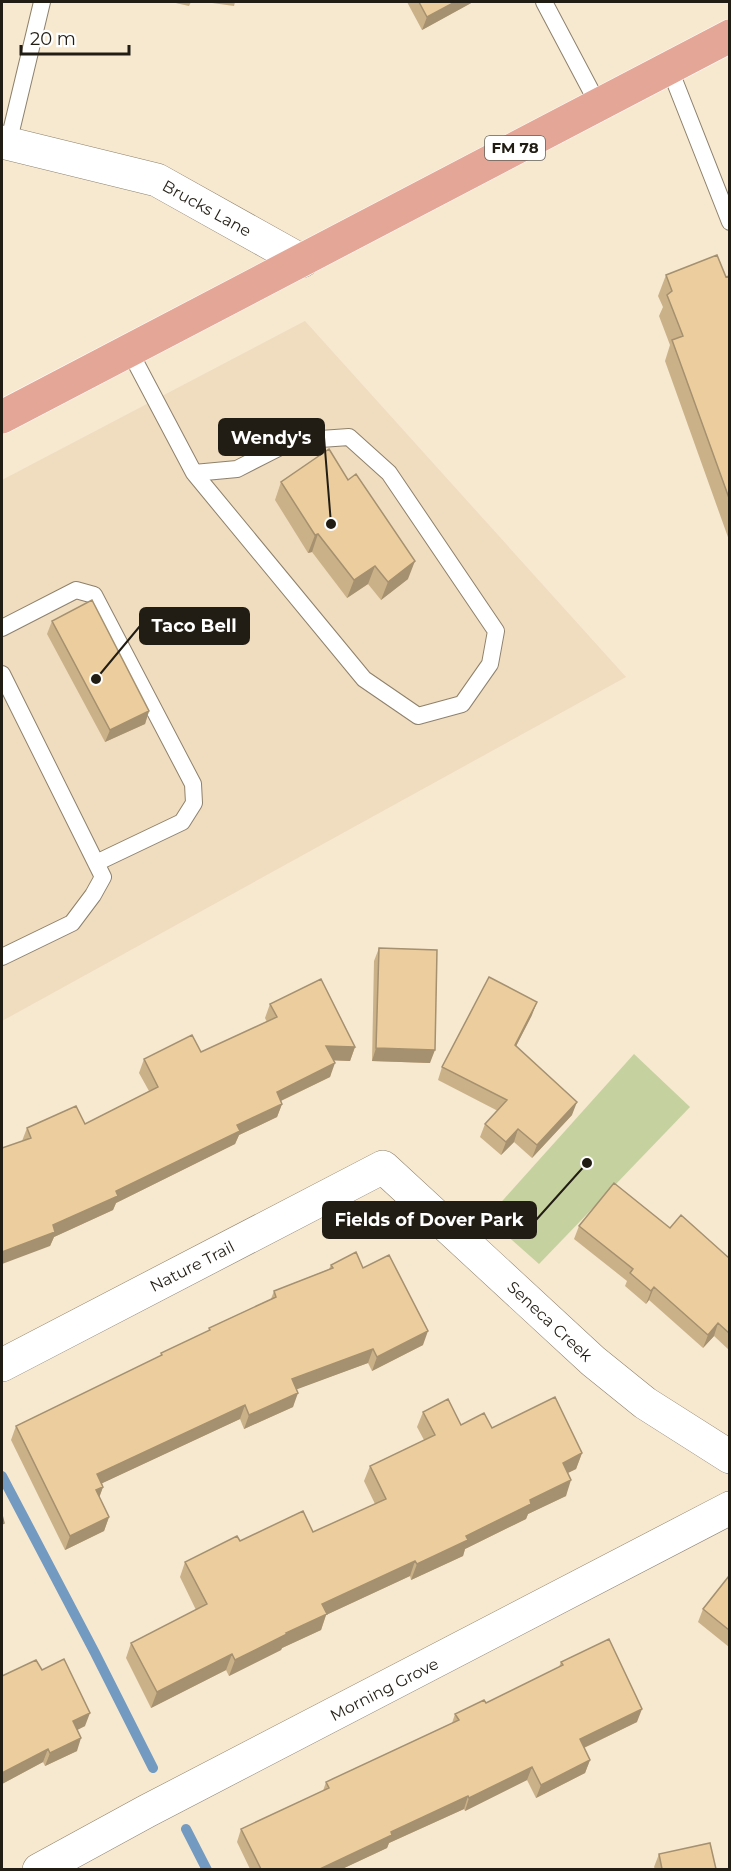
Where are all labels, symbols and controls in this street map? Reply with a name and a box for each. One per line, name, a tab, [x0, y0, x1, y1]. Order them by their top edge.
scale bar	[21, 18, 129, 56]
text: 20 m	[30, 28, 76, 50]
road number: FM 78	[485, 136, 545, 160]
street label: Brucks Lane	[159, 176, 255, 241]
callout: Wendy's	[219, 419, 324, 455]
text: Wendy's	[231, 427, 312, 449]
callout: Taco Bell	[140, 608, 249, 644]
text: Taco Bell	[151, 615, 237, 637]
callout: Fields of Dover Park	[323, 1202, 536, 1238]
text: Fields of Dover Park	[334, 1209, 524, 1231]
street label: Nature Trail	[147, 1237, 238, 1296]
street label: Seneca Creek	[503, 1277, 596, 1366]
street label: Morning Grove	[327, 1654, 442, 1725]

